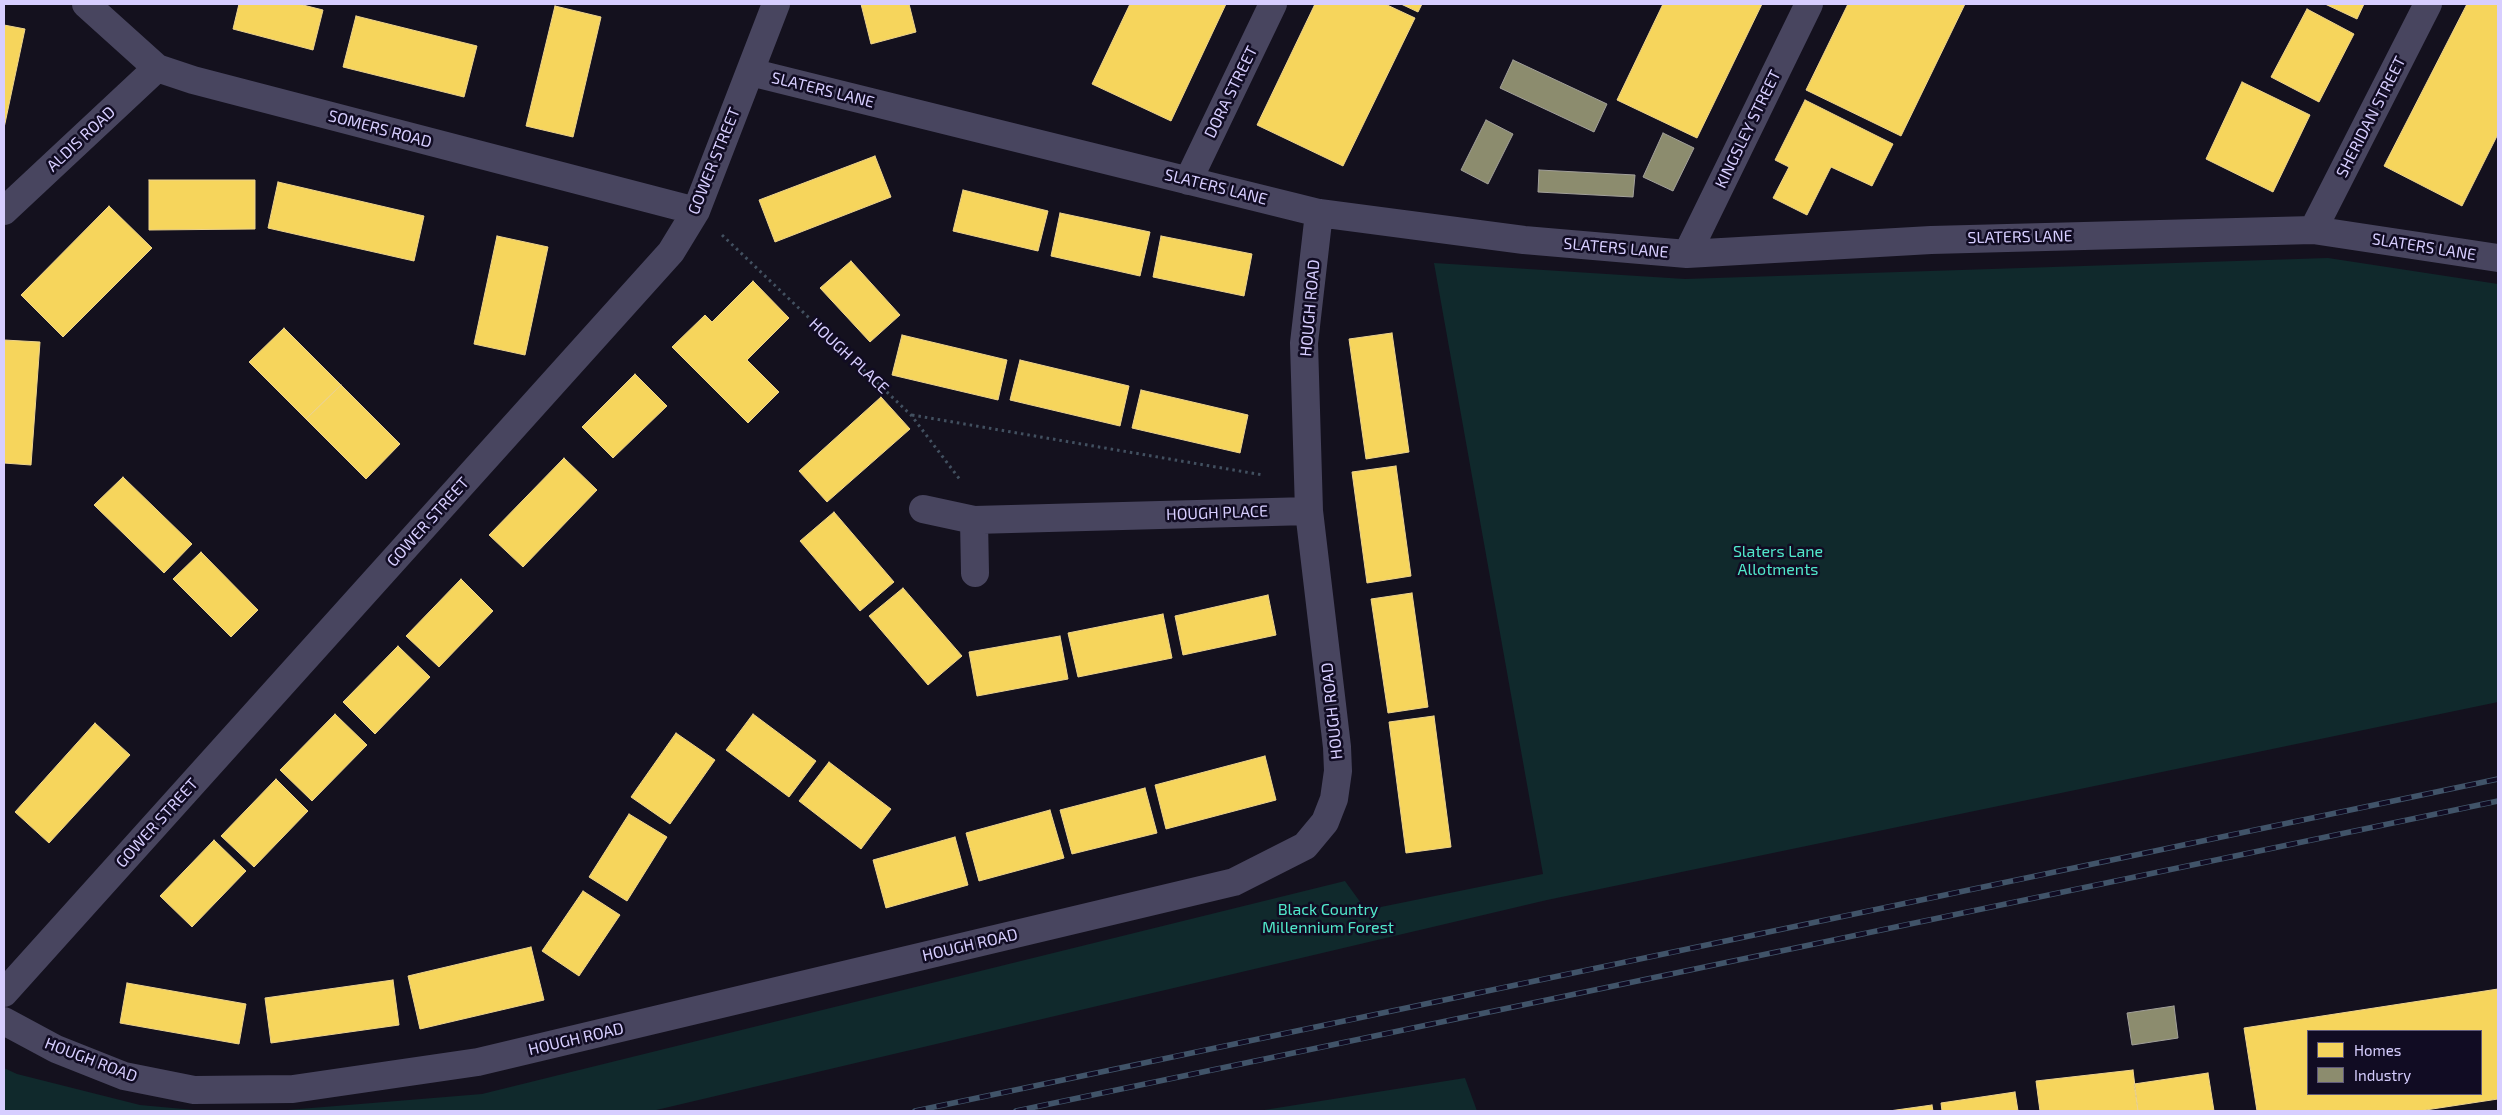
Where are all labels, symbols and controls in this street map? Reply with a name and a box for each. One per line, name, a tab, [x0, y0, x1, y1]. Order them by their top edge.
street label: DORA STREET	[1200, 43, 1262, 141]
street label: SHERIDAN STREET	[2332, 53, 2410, 181]
street label: KINGSLEY STREET	[1711, 67, 1785, 191]
street label: SLATERS LANE	[770, 68, 876, 112]
street label: ALDIS ROAD	[43, 102, 119, 176]
street label: GOWER STREET	[684, 105, 744, 217]
street label: SOMERS ROAD	[326, 106, 434, 152]
street label: SLATERS LANE	[1163, 165, 1269, 209]
street label: SLATERS LANE	[1967, 226, 2073, 248]
street label: SLATERS LANE	[2370, 229, 2478, 265]
street label: SLATERS LANE	[1563, 234, 1669, 262]
street label: HOUGH ROAD	[1296, 259, 1324, 357]
street label: HOUGH PLACE	[805, 314, 893, 398]
street label: GOWER STREET	[383, 473, 473, 571]
street label: HOUGH PLACE	[1166, 502, 1268, 524]
park label: Slaters Lane Allotments	[1733, 542, 1823, 580]
street label: HOUGH ROAD	[1317, 662, 1347, 760]
street label: GOWER STREET	[112, 774, 202, 872]
park label: Black Country Millennium Forest	[1262, 900, 1394, 938]
street label: HOUGH ROAD	[920, 925, 1020, 965]
street label: HOUGH ROAD	[526, 1019, 626, 1059]
legend	[2307, 1030, 2482, 1095]
street label: HOUGH ROAD	[42, 1034, 140, 1086]
text: Homes	[2354, 1041, 2401, 1059]
text: Industry	[2354, 1066, 2411, 1084]

